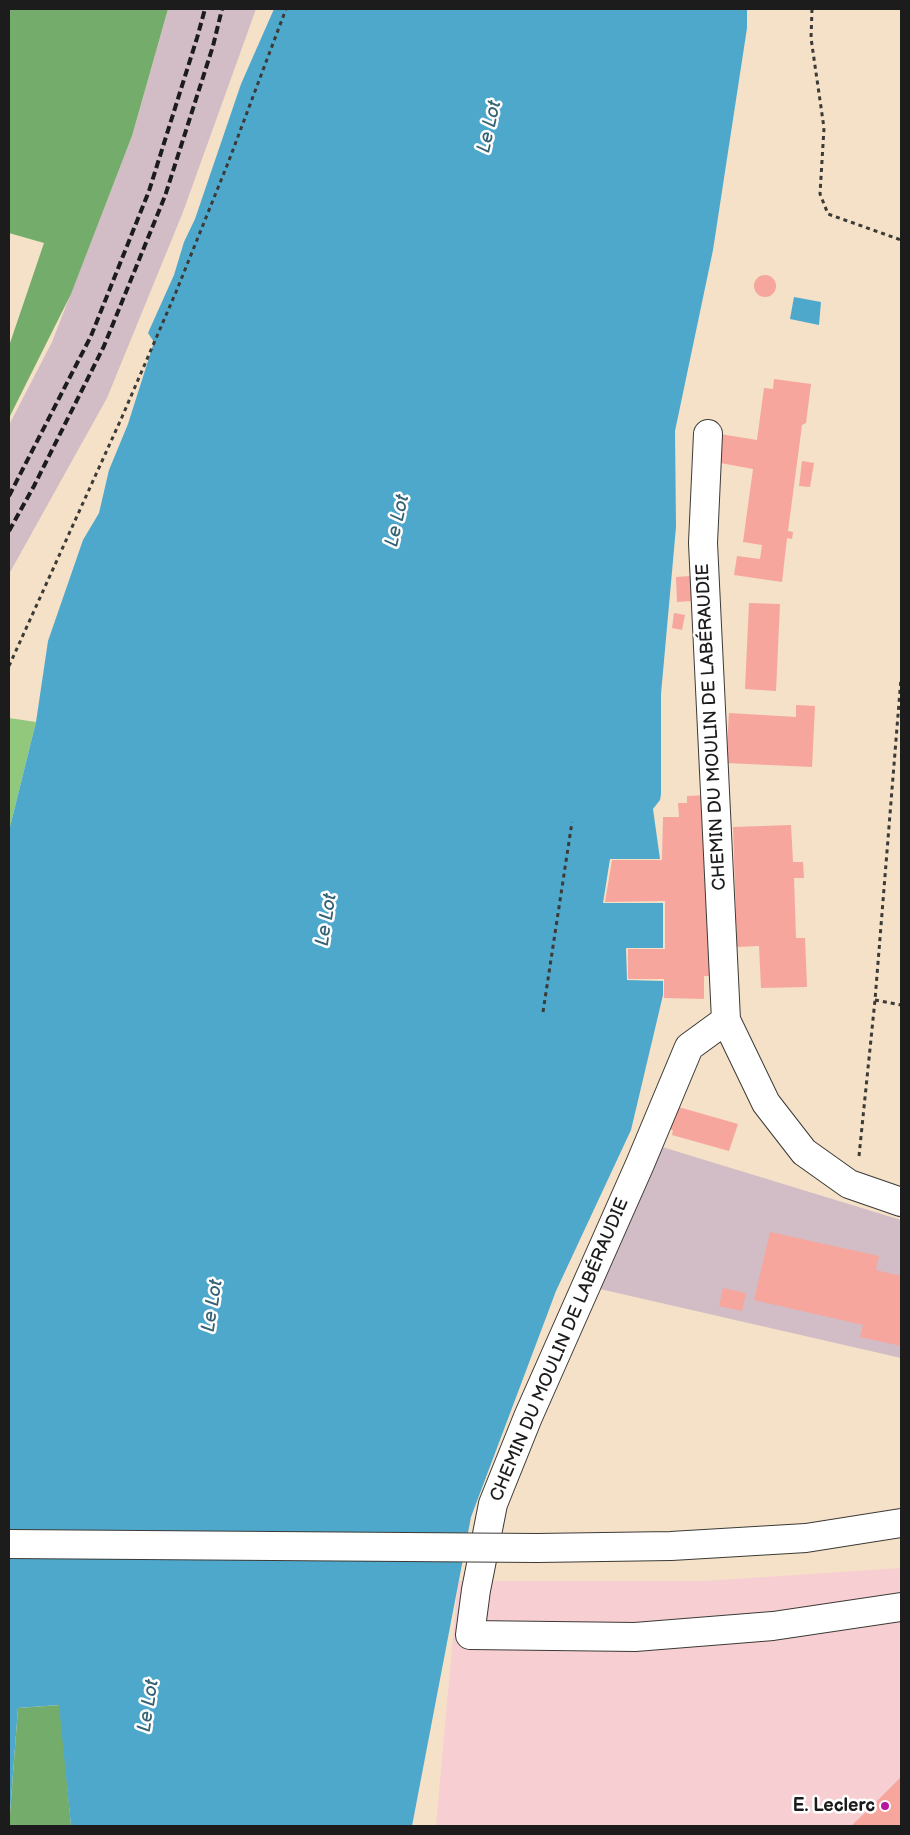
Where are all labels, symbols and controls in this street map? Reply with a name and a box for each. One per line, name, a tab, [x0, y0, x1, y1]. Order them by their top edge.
water label: Le Lot	[473, 99, 507, 155]
water label: Le Lot	[381, 493, 415, 549]
street label: CHEMIN DU MOULIN DE LABÉRAUDIE	[693, 563, 731, 891]
water label: Le Lot	[312, 892, 342, 948]
street label: CHEMIN DU MOULIN DE LABÉRAUDIE	[486, 1195, 634, 1505]
water label: Le Lot	[198, 1278, 228, 1334]
water label: Le Lot	[134, 1678, 164, 1734]
place label: E. Leclerc	[793, 1795, 875, 1817]
marker: E. Leclerc	[879, 1800, 891, 1812]

